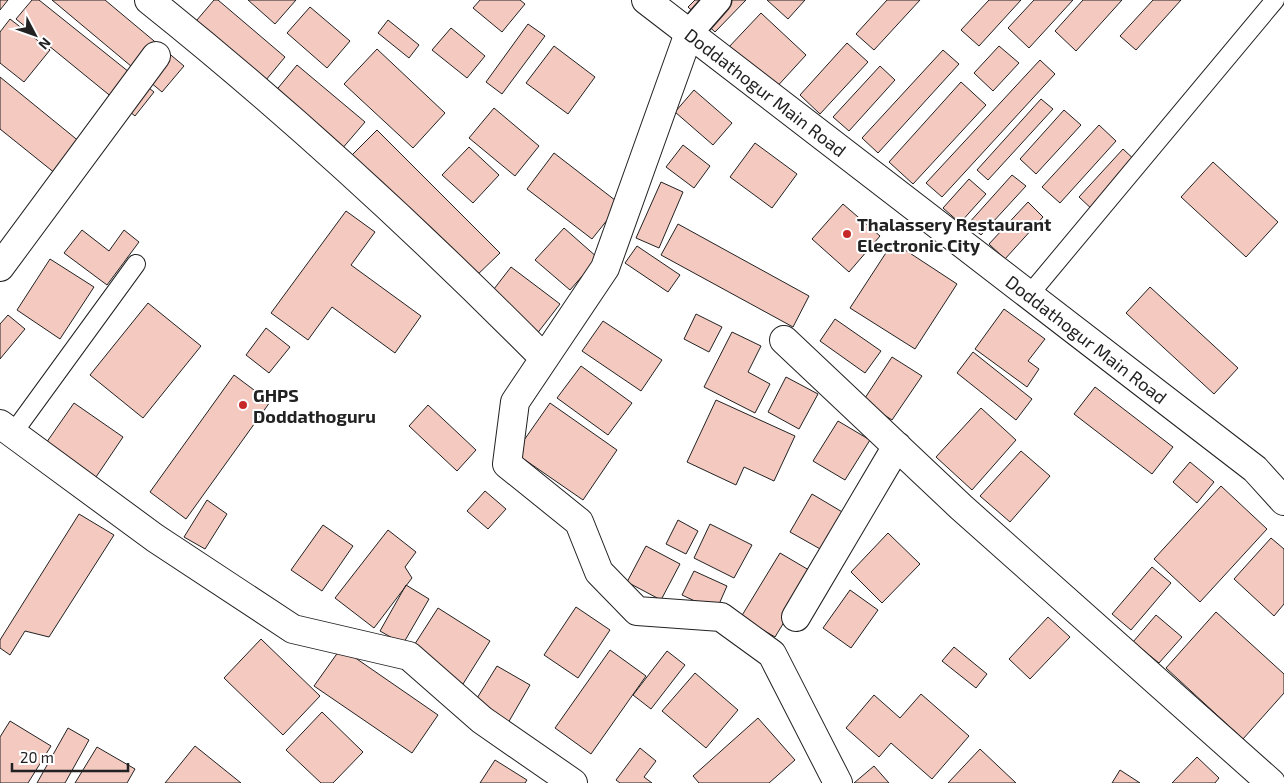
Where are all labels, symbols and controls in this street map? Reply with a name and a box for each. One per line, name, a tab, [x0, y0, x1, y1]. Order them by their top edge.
north arrow	[10, 10, 60, 60]
street label: Doddathogur Main Road	[681, 23, 851, 161]
text: N	[35, 34, 55, 53]
place label: Thalassery Restaurant Electronic City	[857, 213, 1052, 256]
marker: Thalassery Restaurant Electronic City	[841, 228, 853, 240]
street label: Doddathogur Main Road	[1002, 270, 1172, 408]
place label: GHPS Doddathoguru	[253, 384, 376, 427]
marker: GHPS Doddathoguru	[237, 399, 249, 411]
scale bar	[12, 740, 129, 772]
text: 20 m	[20, 748, 54, 766]

